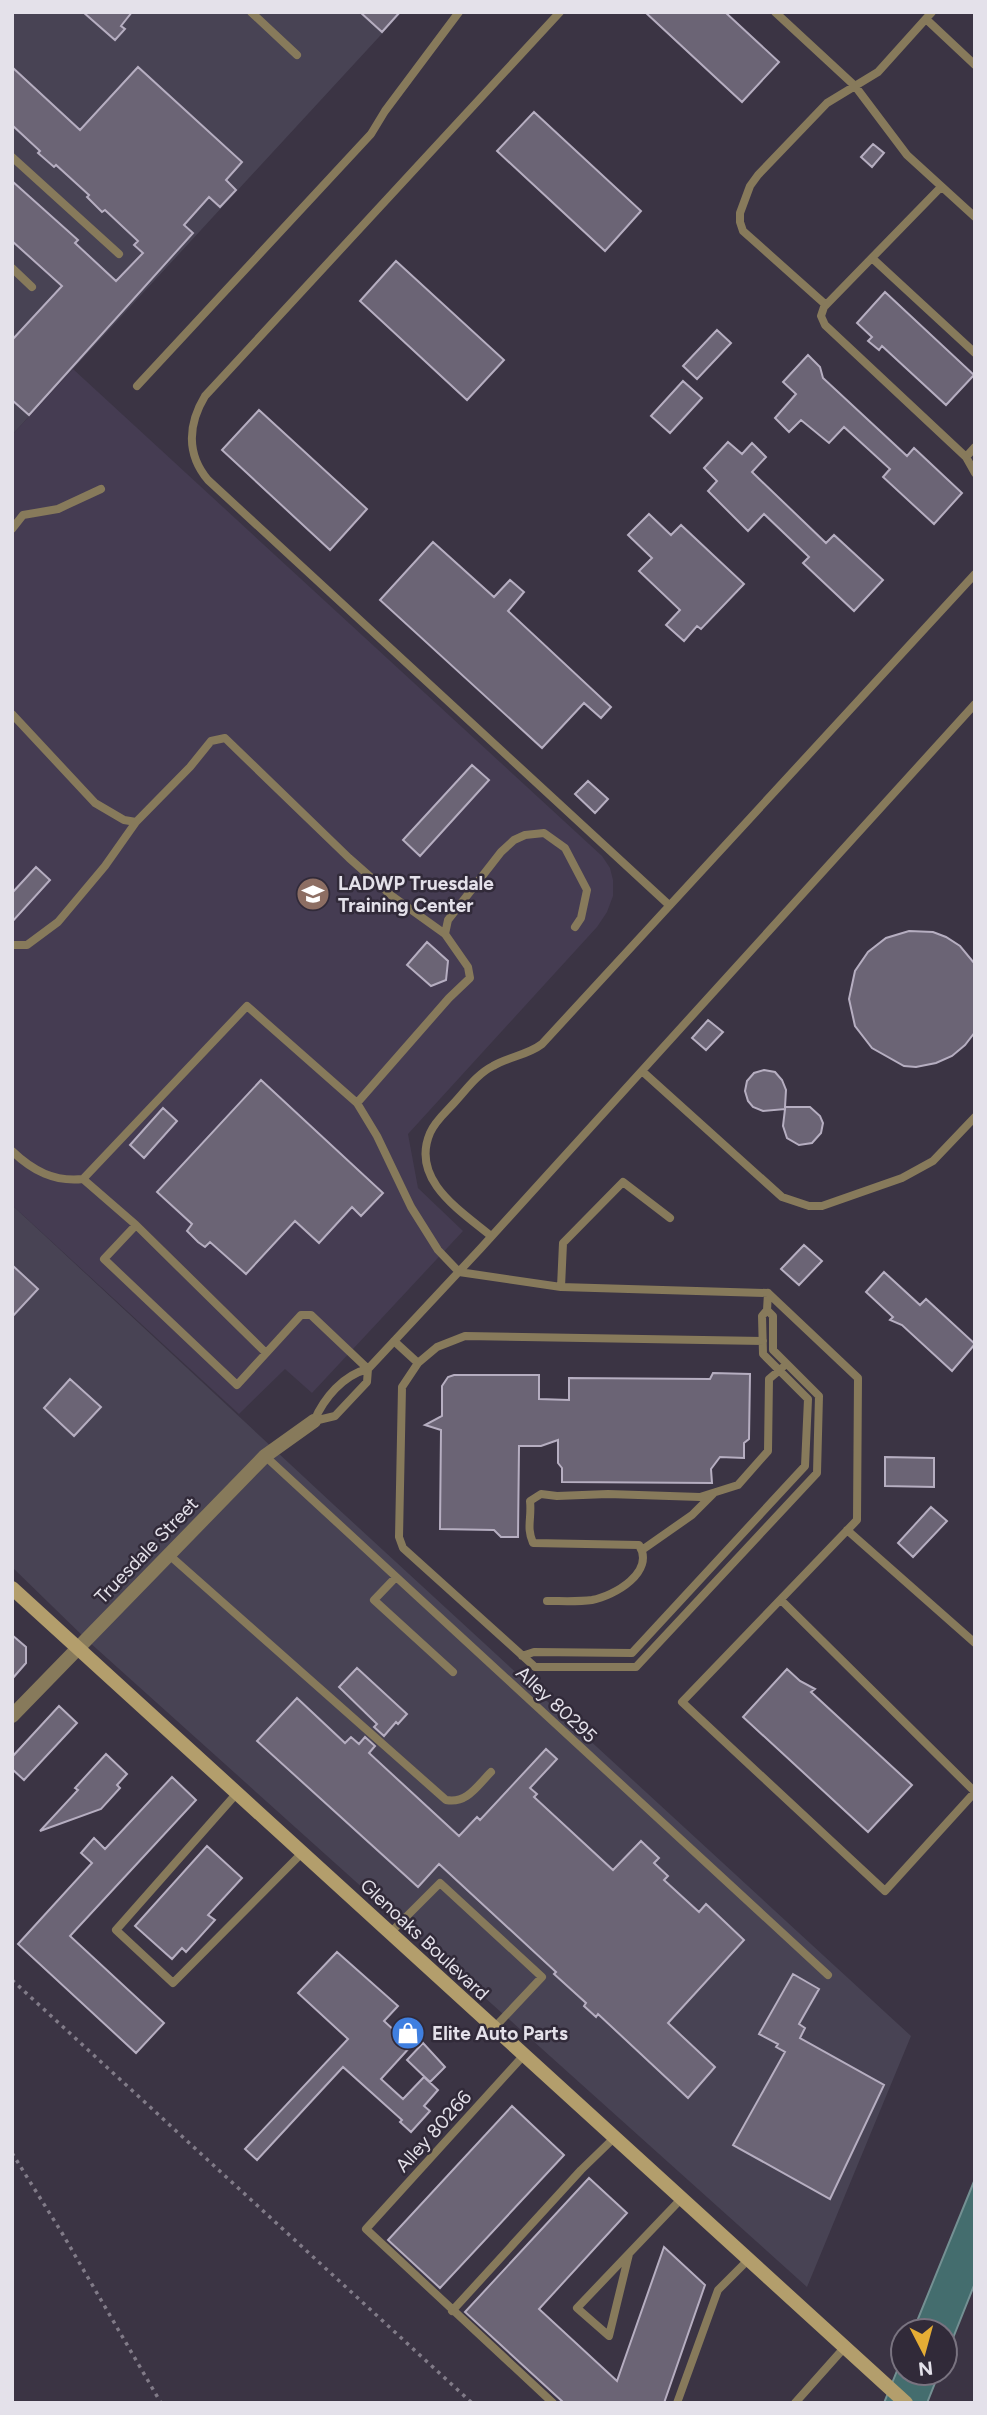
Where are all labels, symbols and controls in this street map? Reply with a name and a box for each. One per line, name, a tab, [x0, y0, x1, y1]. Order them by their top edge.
place label: LADWP Truesdale Training Center	[338, 872, 494, 917]
school or university icon: LADWP Truesdale Training Center	[294, 875, 332, 913]
street label: Truesdale Street	[90, 1492, 203, 1608]
street label: Alley 80295	[511, 1661, 602, 1748]
street label: Glenoaks Boulevard	[356, 1874, 494, 2005]
shop icon: Elite Auto Parts	[389, 2014, 427, 2052]
place label: Elite Auto Parts	[432, 2022, 568, 2045]
street label: Alley 80266	[391, 2086, 476, 2177]
north arrow	[889, 2317, 959, 2387]
text: N	[917, 2356, 934, 2381]

